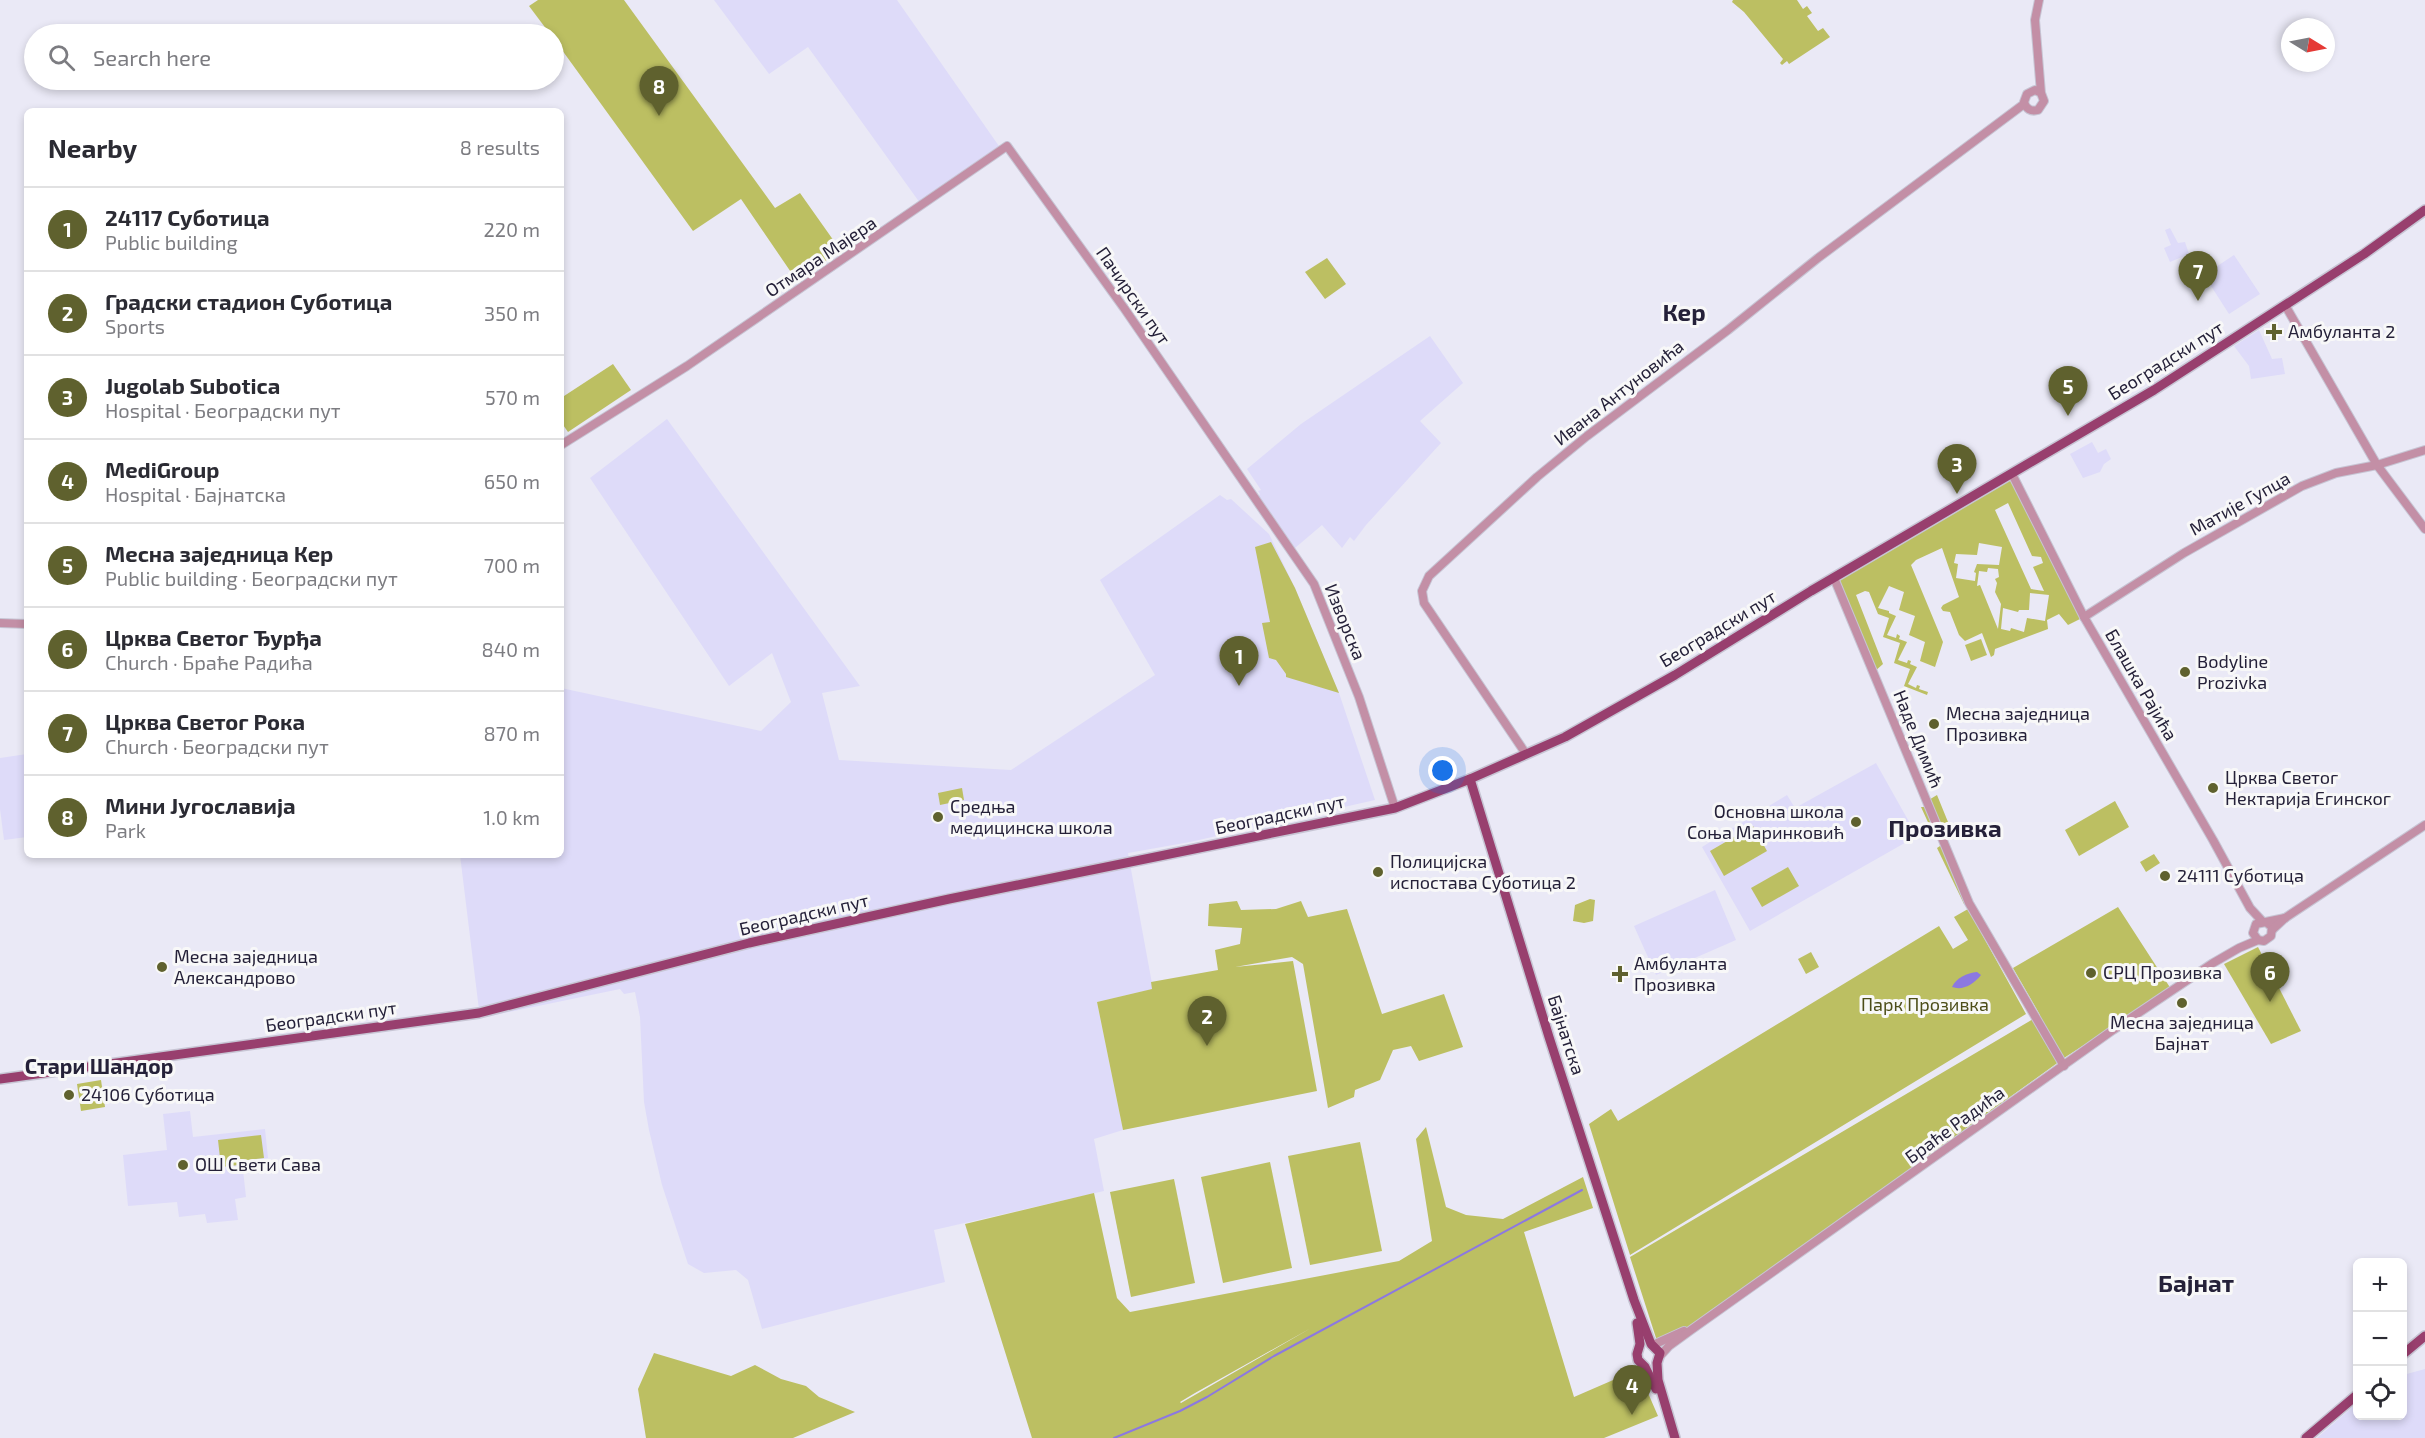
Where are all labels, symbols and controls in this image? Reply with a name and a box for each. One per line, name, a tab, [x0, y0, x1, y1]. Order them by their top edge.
north arrow	[2281, 18, 2335, 72]
search box	[24, 24, 564, 90]
icon: search	[45, 41, 78, 74]
text: Search here	[93, 44, 211, 70]
pin: 8	[640, 66, 678, 116]
text: Nearby	[48, 132, 137, 163]
text: 8 results	[460, 135, 540, 159]
text: 24117 Суботица	[105, 204, 270, 230]
street label: Отмара Мајера	[761, 211, 880, 301]
text: 1	[63, 217, 72, 241]
text: 220 m	[483, 217, 540, 241]
text: Public building	[105, 230, 238, 254]
street label: Пачирски пут	[1092, 242, 1176, 349]
pin: 7	[2178, 252, 2218, 301]
text: Градски стадион Суботица	[105, 288, 392, 314]
district label: Кер	[1662, 297, 1706, 326]
text: 2	[62, 301, 73, 325]
text: 350 m	[484, 301, 540, 325]
text: Sports	[105, 314, 165, 338]
street label: Београдски пут	[2104, 316, 2227, 404]
place label: Амбуланта 2	[2288, 320, 2395, 342]
marker: Амбуланта 2	[2265, 323, 2283, 341]
street label: Ивана Антуновића	[1549, 335, 1688, 450]
pin: 5	[2048, 366, 2088, 416]
text: Jugolab Subotica	[105, 372, 280, 398]
text: 3	[62, 385, 73, 409]
text: 570 m	[485, 385, 540, 409]
text: Hospital · Београдски пут	[105, 398, 341, 422]
pin: 3	[1938, 444, 1976, 494]
text: MediGroup	[105, 456, 219, 482]
street label: Матије Гупца	[2185, 466, 2294, 540]
text: 4	[61, 469, 74, 493]
text: 650 m	[484, 469, 540, 493]
text: Hospital · Бајнатска	[105, 482, 286, 506]
text: Месна заједница Кер	[105, 540, 333, 566]
text: 5	[62, 553, 73, 577]
text: 700 m	[484, 553, 540, 577]
text: Public building · Београдски пут	[105, 566, 398, 590]
street label: Изворска	[1321, 580, 1371, 663]
street label: Београдски пут	[1655, 585, 1780, 672]
text: Црква Светог Ђурђа	[105, 624, 322, 650]
street label: Блашка Рајића	[2101, 625, 2183, 744]
pin: 1	[1220, 636, 1258, 686]
text: 6	[62, 637, 73, 661]
text: 840 m	[482, 637, 540, 661]
text: Church · Браће Радића	[105, 650, 313, 674]
place label: Bodyline Prozivka	[2197, 650, 2268, 693]
marker: Bodyline Prozivka	[2178, 665, 2192, 679]
street label: Наде Димић	[1889, 686, 1949, 791]
place label: Месна заједница Прозивка	[1946, 702, 2090, 745]
text: Црква Светог Рока	[105, 708, 305, 734]
marker: Месна заједница Прозивка	[1927, 717, 1941, 731]
text: 7	[62, 721, 73, 745]
text: 870 m	[484, 721, 540, 745]
text: Church · Београдски пут	[105, 734, 329, 758]
your location	[1428, 756, 1457, 785]
place label: Црква Светог Нектарија Егинског	[2225, 766, 2391, 809]
marker: Црква Светог Нектарија Егинског	[2206, 781, 2220, 795]
street label: Београдски пут	[1213, 790, 1347, 838]
text: Мини Југославија	[105, 792, 296, 818]
place label: Средња медицинска школа	[950, 795, 1113, 838]
place label: Основна школа Соња Маринковић	[1687, 800, 1844, 843]
text: 8	[61, 805, 74, 829]
text: 1.0 km	[483, 805, 540, 829]
marker: Средња медицинска школа	[931, 810, 945, 824]
district label: Прозивка	[1888, 813, 2002, 842]
marker: Основна школа Соња Маринковић	[1849, 815, 1863, 829]
text: Park	[105, 818, 146, 842]
place label: Полицијска испостава Суботица 2	[1390, 850, 1576, 893]
place label: 24111 Суботица	[2177, 864, 2304, 886]
marker: Полицијска испостава Суботица 2	[1371, 865, 1385, 879]
marker: 24111 Суботица	[2158, 869, 2172, 883]
street label: Београдски пут	[737, 888, 871, 940]
place label: Месна заједница Александрово	[174, 945, 318, 988]
place label: Амбуланта Прозивка	[1634, 952, 1727, 995]
pin: 6	[2250, 952, 2290, 1002]
marker: Месна заједница Александрово	[155, 960, 169, 974]
place label: СРЦ Прозивка	[2103, 961, 2222, 983]
marker: Амбуланта Прозивка	[1611, 965, 1629, 983]
marker: СРЦ Прозивка	[2084, 966, 2098, 980]
street label: Бајнатска	[1544, 992, 1590, 1077]
park label: Парк Прозивка	[1861, 993, 1989, 1015]
street label: Београдски пут	[264, 996, 398, 1036]
pin: 2	[1188, 996, 1226, 1046]
marker: Месна заједница Бајнат	[2175, 996, 2189, 1010]
place label: Месна заједница Бајнат	[2110, 1011, 2254, 1054]
district label: Стари Шандор	[25, 1053, 173, 1078]
street label: Браће Радића	[1900, 1081, 2008, 1168]
place label: 24106 Суботица	[81, 1083, 215, 1105]
marker: 24106 Суботица	[62, 1088, 76, 1102]
place label: ОШ Свети Сава	[195, 1153, 321, 1175]
marker: ОШ Свети Сава	[176, 1158, 190, 1172]
map controls	[2353, 1258, 2407, 1420]
button: +	[2353, 1258, 2407, 1312]
district label: Бајнат	[2158, 1268, 2234, 1297]
button: −	[2353, 1312, 2407, 1366]
pin: 4	[1612, 1366, 1652, 1415]
button: locate	[2353, 1366, 2407, 1420]

